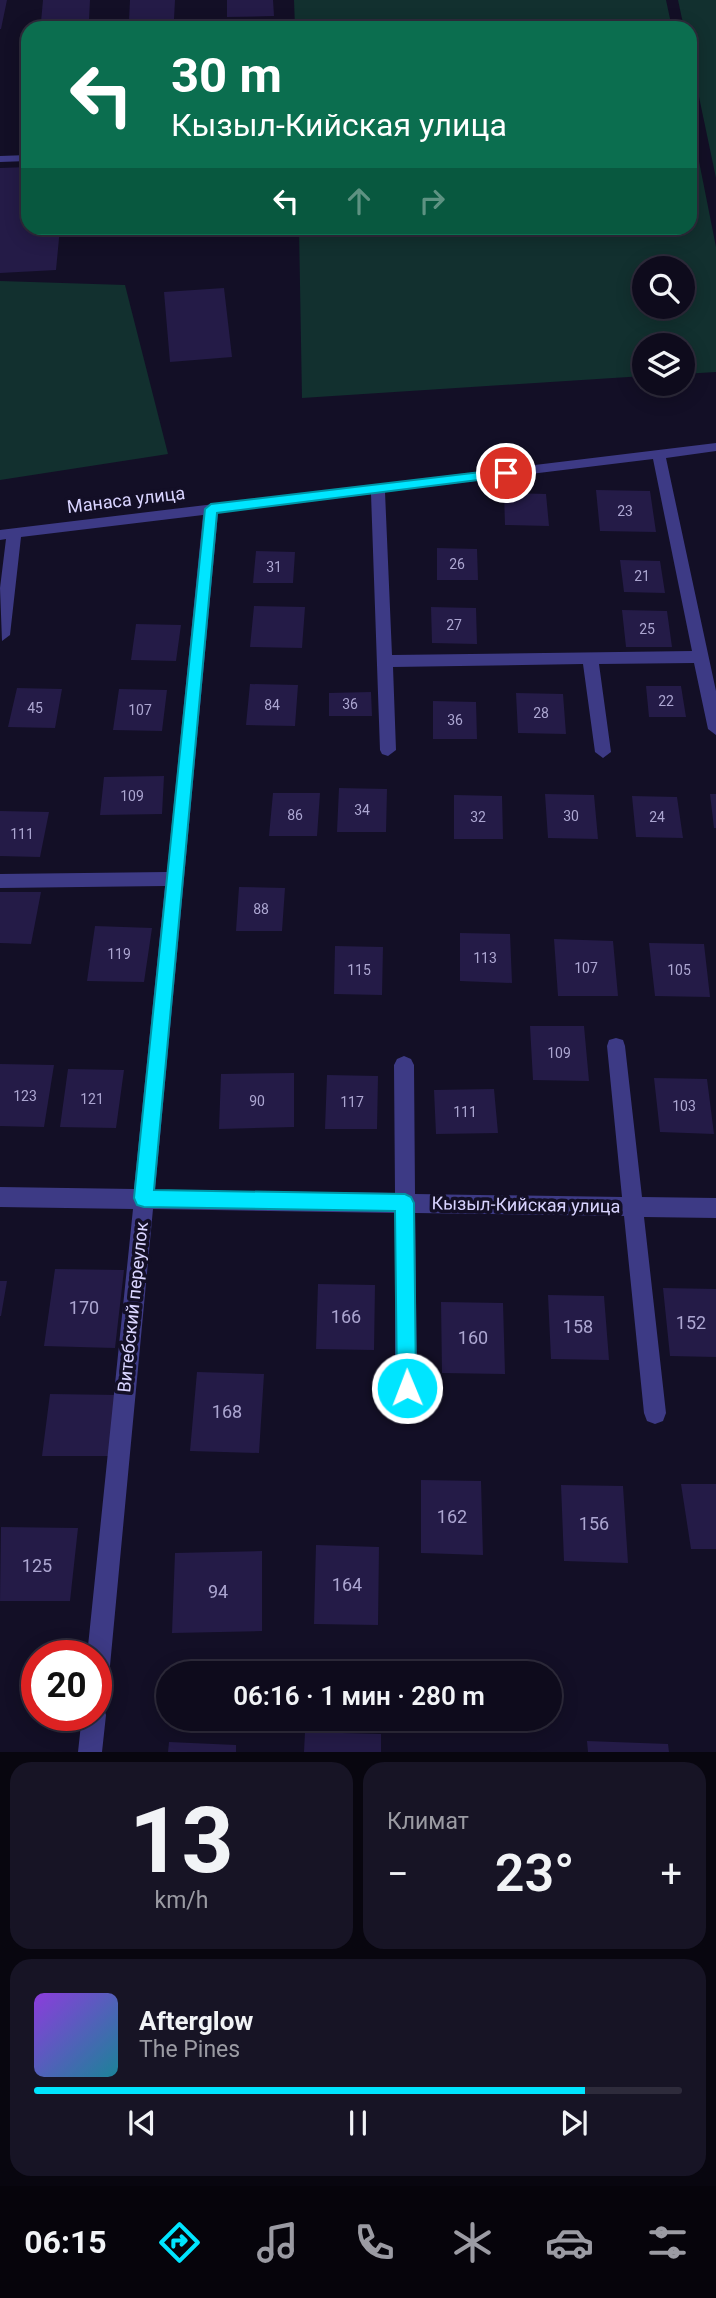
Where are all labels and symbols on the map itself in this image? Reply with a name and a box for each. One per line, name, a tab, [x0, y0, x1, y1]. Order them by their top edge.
pin	[476, 443, 536, 503]
street label: Манаса улица	[66, 482, 186, 517]
house number: 23	[617, 503, 633, 519]
house number: 26	[449, 556, 465, 572]
house number: 31	[266, 559, 282, 575]
house number: 21	[634, 568, 650, 584]
house number: 27	[446, 617, 462, 633]
house number: 25	[639, 621, 655, 637]
house number: 22	[658, 693, 674, 709]
house number: 36	[342, 696, 358, 712]
house number: 84	[264, 697, 280, 713]
house number: 45	[27, 700, 43, 716]
house number: 107	[128, 702, 152, 718]
house number: 28	[533, 705, 549, 721]
house number: 36	[447, 712, 463, 728]
house number: 109	[120, 788, 144, 804]
house number: 34	[354, 802, 370, 818]
house number: 86	[287, 807, 303, 823]
house number: 30	[563, 808, 579, 824]
house number: 32	[470, 809, 486, 825]
house number: 24	[649, 809, 665, 825]
house number: 111	[10, 826, 34, 842]
house number: 88	[253, 901, 269, 917]
house number: 119	[107, 946, 131, 962]
house number: 113	[473, 950, 497, 966]
house number: 107	[574, 960, 598, 976]
house number: 115	[347, 962, 371, 978]
house number: 105	[667, 962, 691, 978]
house number: 109	[547, 1045, 571, 1061]
house number: 123	[13, 1088, 37, 1104]
house number: 121	[80, 1091, 104, 1107]
house number: 90	[249, 1093, 265, 1109]
house number: 117	[340, 1094, 364, 1110]
house number: 103	[672, 1098, 696, 1114]
house number: 111	[453, 1104, 477, 1120]
street label: Кызыл-Кийская улица	[431, 1192, 621, 1217]
street label: Витебский переулок	[113, 1220, 152, 1393]
house number: 170	[69, 1297, 99, 1318]
house number: 166	[331, 1306, 361, 1327]
house number: 152	[676, 1312, 706, 1333]
house number: 158	[563, 1316, 593, 1337]
house number: 160	[458, 1327, 488, 1348]
position arrow	[370, 1351, 444, 1425]
house number: 168	[212, 1401, 242, 1422]
house number: 162	[437, 1506, 467, 1527]
house number: 156	[579, 1513, 609, 1534]
house number: 125	[22, 1555, 52, 1576]
house number: 164	[332, 1574, 362, 1595]
house number: 94	[208, 1581, 228, 1602]
speed limit sign: 20	[21, 1640, 112, 1731]

